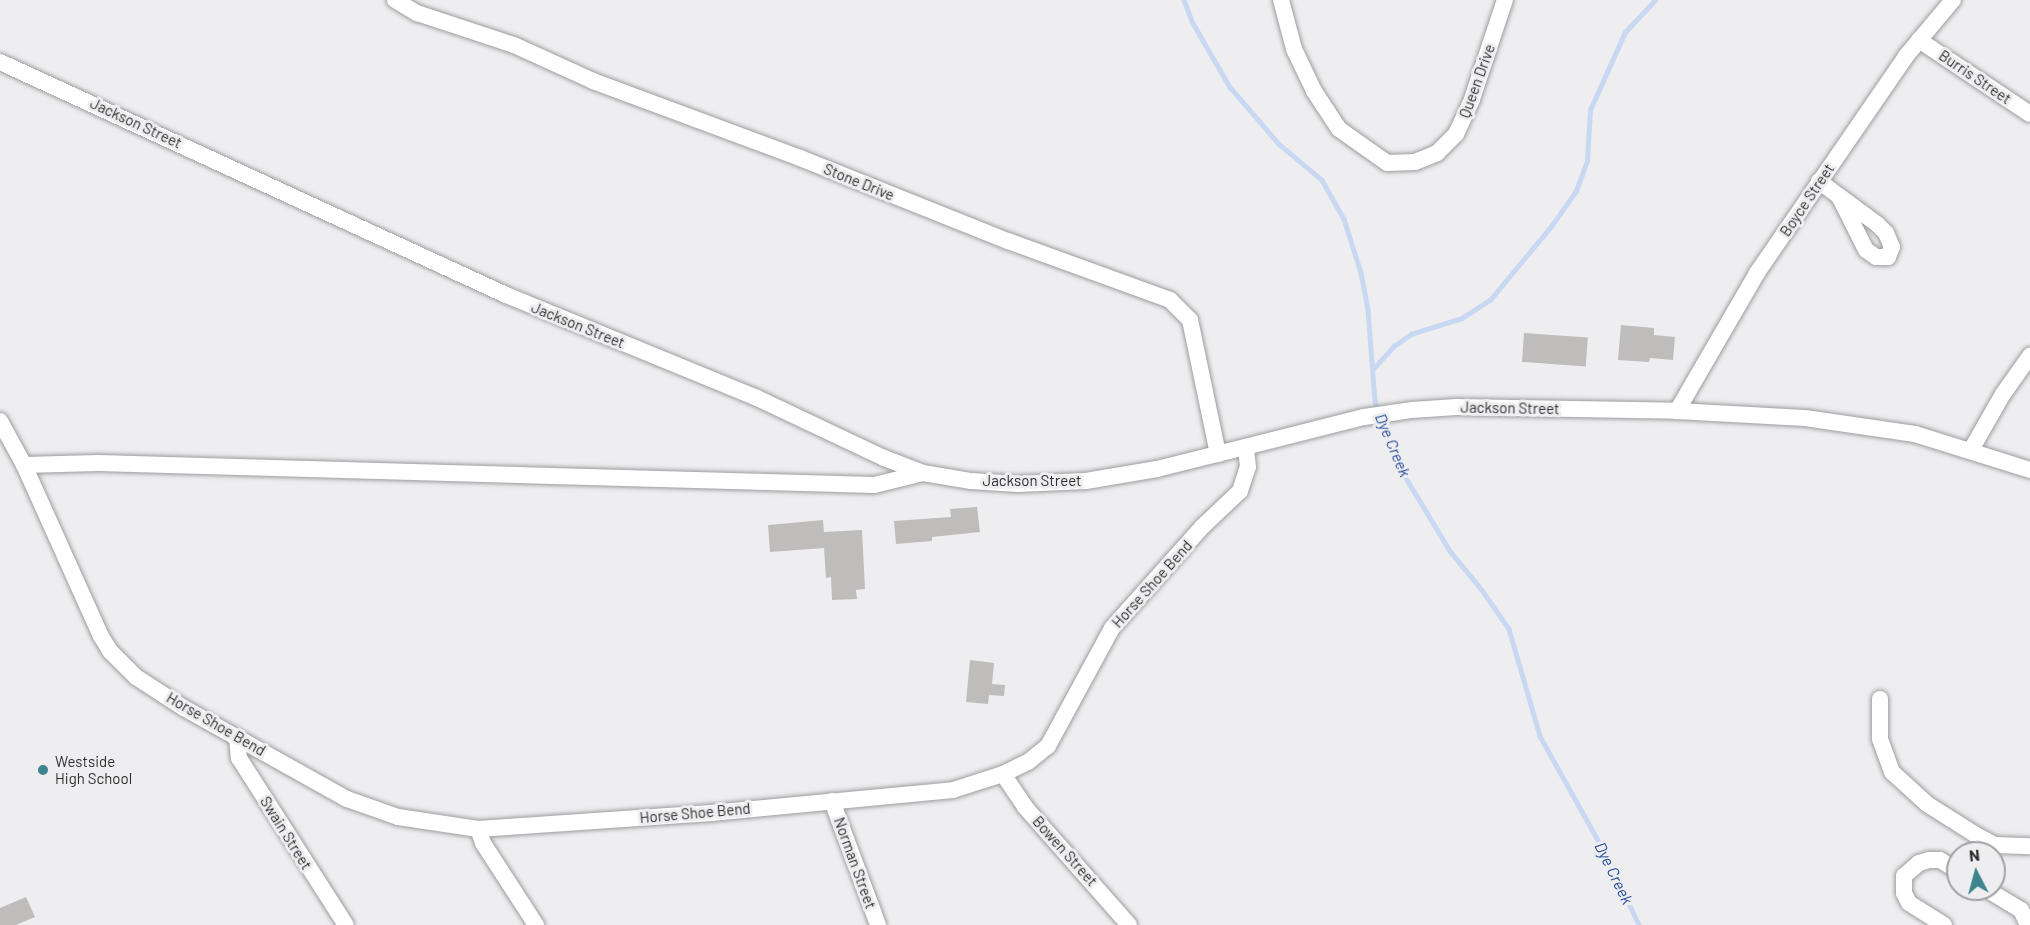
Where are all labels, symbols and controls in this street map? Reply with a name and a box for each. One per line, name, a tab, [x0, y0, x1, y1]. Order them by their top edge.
street label: Queen Drive	[1455, 42, 1499, 120]
street label: Burris Street	[1936, 46, 2014, 108]
street label: Jackson Street	[87, 94, 185, 152]
street label: Stone Drive	[821, 160, 897, 204]
street label: Boyce Street	[1776, 160, 1838, 240]
street label: Jackson Street	[529, 298, 627, 352]
street label: Jackson Street	[1460, 398, 1560, 418]
water label: Dye Creek	[1371, 410, 1415, 480]
street label: Jackson Street	[983, 472, 1081, 490]
street label: Horse Shoe Bend	[1108, 537, 1196, 631]
street label: Horse Shoe Bend	[163, 688, 269, 760]
place label: Westside High School	[55, 752, 132, 787]
marker: Westside High School	[36, 763, 50, 777]
street label: Swain Street	[256, 793, 316, 873]
street label: Horse Shoe Bend	[639, 799, 751, 827]
street label: Bowen Street	[1029, 812, 1101, 890]
street label: Norman Street	[830, 815, 880, 911]
water label: Dye Creek	[1591, 839, 1637, 907]
north arrow	[1946, 841, 2006, 901]
text: N	[1968, 845, 1981, 865]

